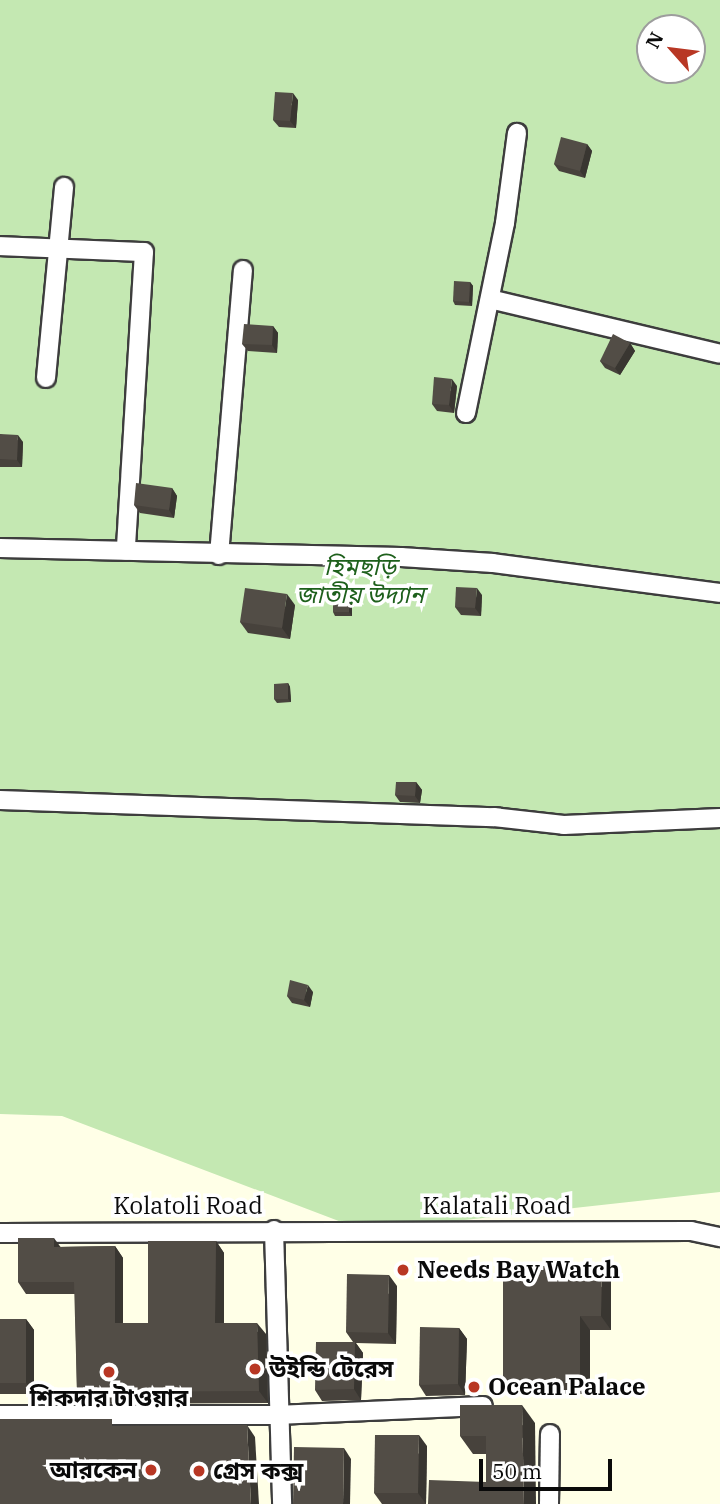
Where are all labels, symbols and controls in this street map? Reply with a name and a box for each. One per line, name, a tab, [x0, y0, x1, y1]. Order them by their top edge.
north arrow	[636, 14, 706, 84]
text: N	[640, 28, 668, 52]
park label: হিমছড়ি জাতীয় উদ্যান	[296, 553, 424, 609]
street label: Kolatoli Road	[113, 1192, 263, 1220]
street label: Kalatali Road	[423, 1192, 571, 1220]
place label: Needs Bay Watch	[417, 1256, 620, 1284]
marker: Needs Bay Watch	[395, 1262, 411, 1278]
place label: উইন্ডি টেরেস	[269, 1355, 393, 1383]
marker: উইন্ডি টেরেস	[247, 1361, 263, 1377]
marker: শিকদার টাওয়ার	[101, 1364, 117, 1380]
place label: Ocean Palace	[488, 1373, 645, 1401]
marker: Ocean Palace	[466, 1379, 482, 1395]
place label: শিকদার টাওয়ার	[30, 1384, 188, 1412]
scale bar	[482, 1444, 615, 1488]
place label: আরকেন	[50, 1456, 137, 1484]
place label: গ্রেস কক্স	[213, 1457, 303, 1485]
text: 50 m	[492, 1457, 542, 1485]
marker: আরকেন	[143, 1462, 159, 1478]
marker: গ্রেস কক্স	[191, 1463, 207, 1479]

